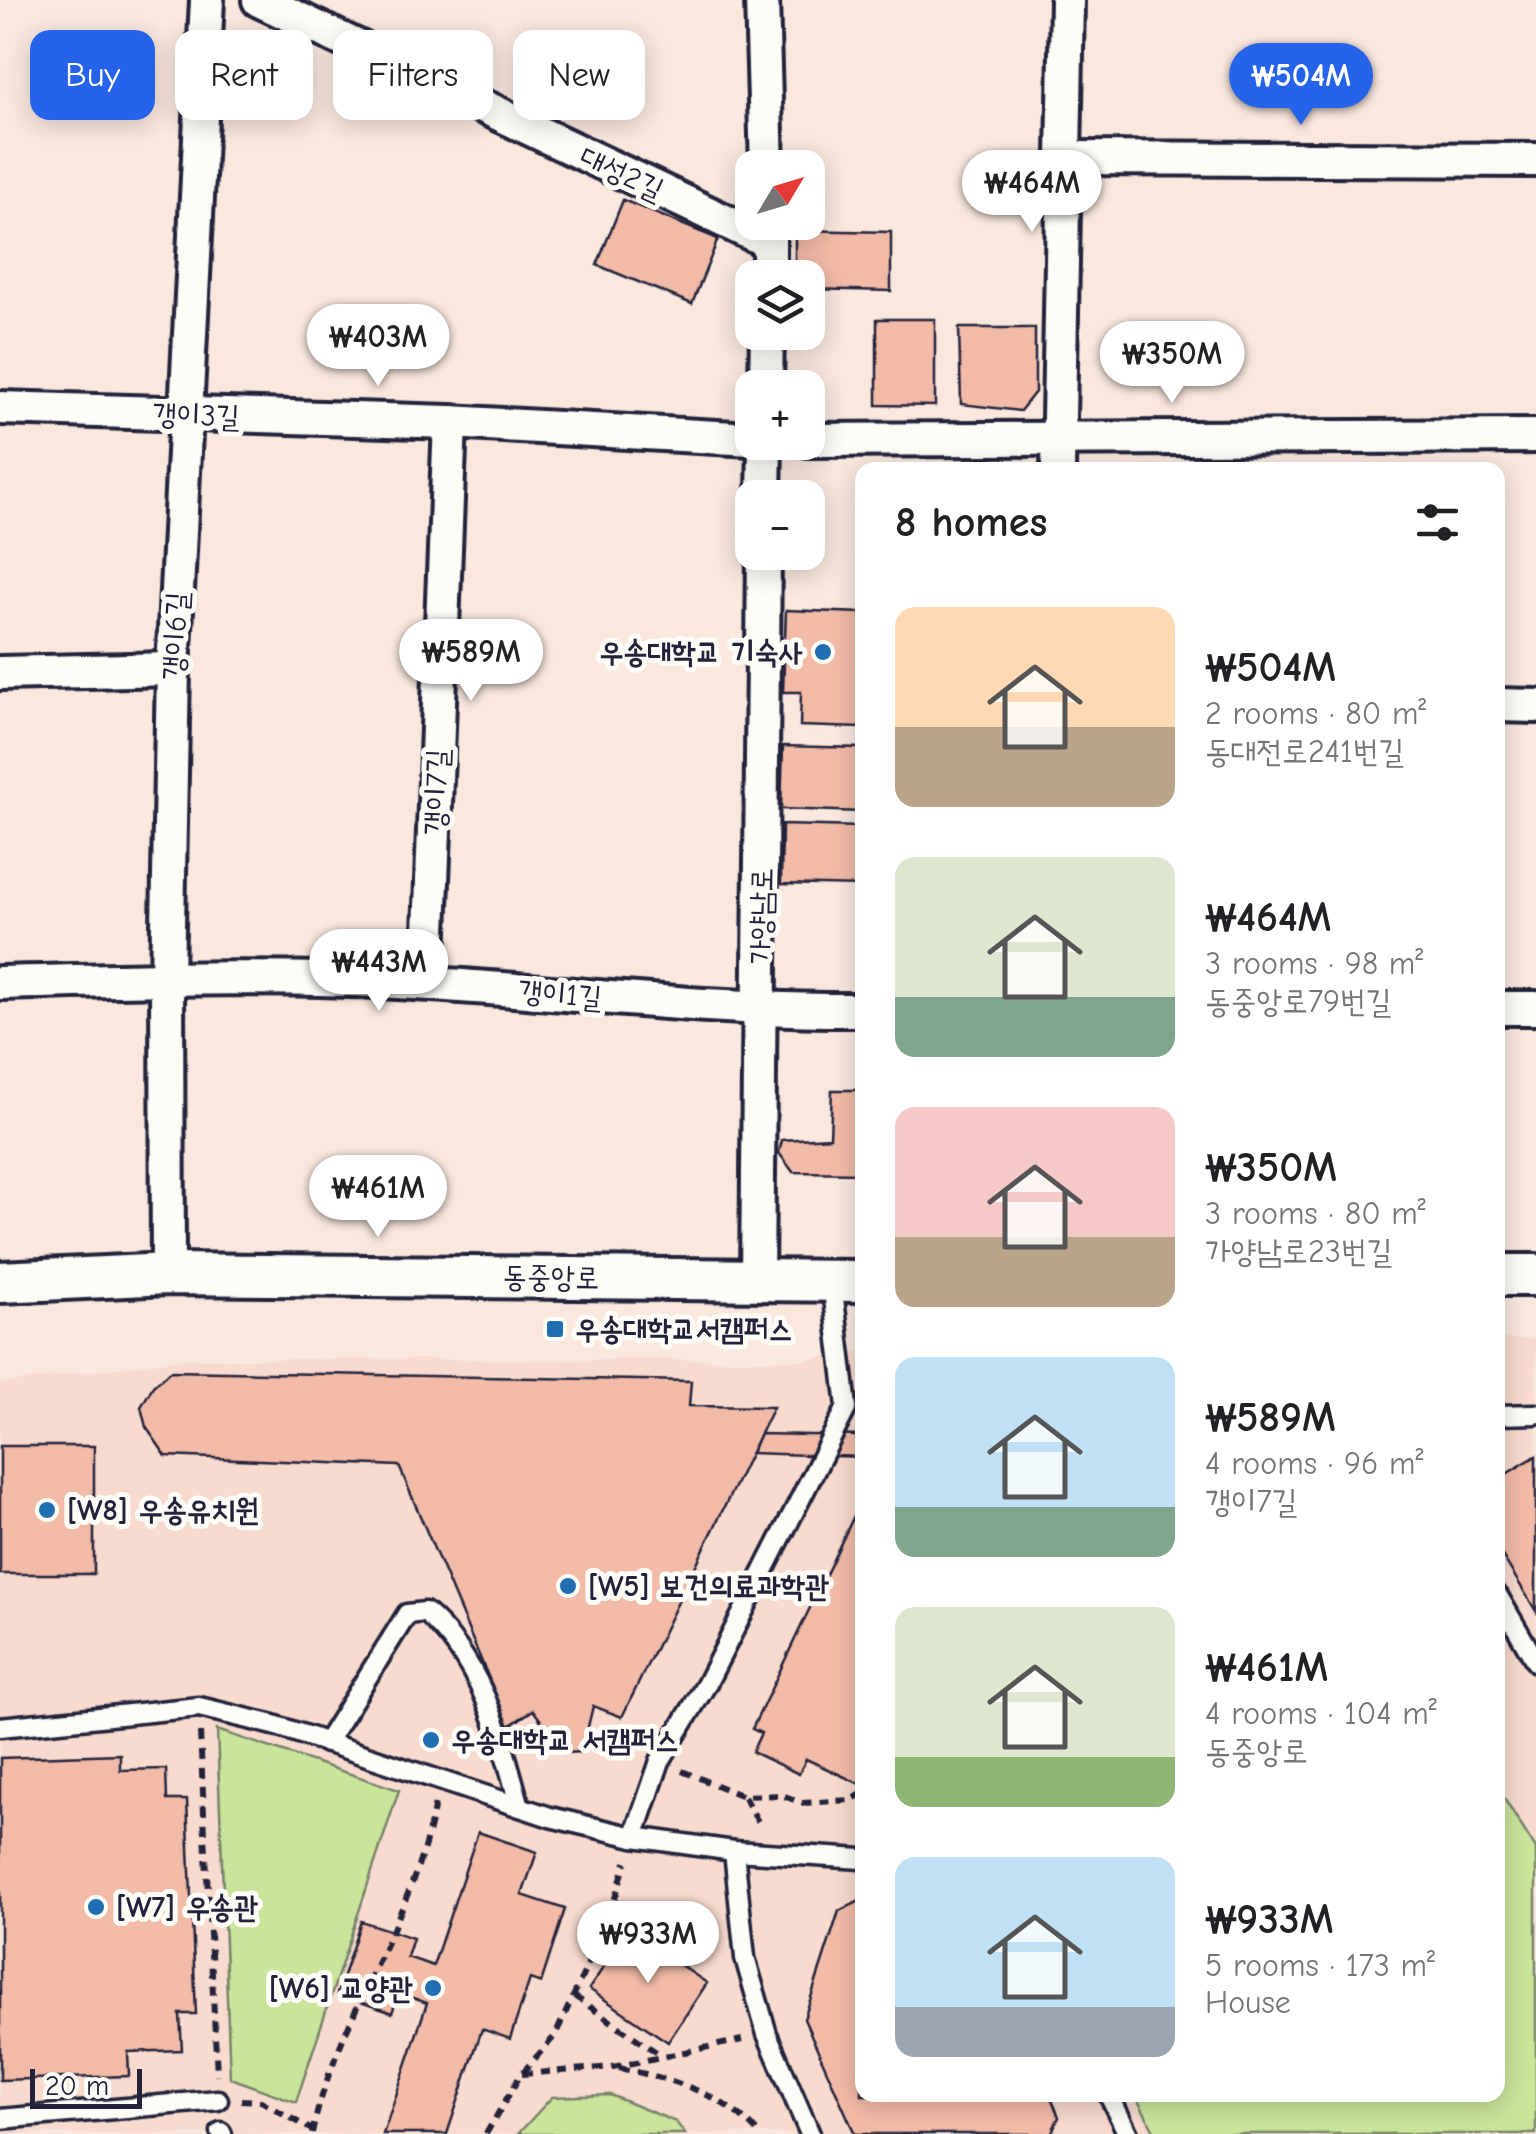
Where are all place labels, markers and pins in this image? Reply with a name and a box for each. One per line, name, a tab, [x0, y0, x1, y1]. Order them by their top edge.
pin: ₩504M	[1231, 43, 1371, 128]
pin: ₩464M	[962, 150, 1102, 235]
pin: ₩403M	[308, 304, 448, 389]
pin: ₩350M	[1102, 321, 1242, 406]
pin: ₩589M	[401, 619, 541, 704]
place label: 우송대학교 기숙사	[599, 635, 803, 670]
marker: 우송대학교 기숙사	[812, 641, 834, 663]
pin: ₩443M	[309, 929, 449, 1014]
pin: ₩461M	[308, 1155, 448, 1240]
place label: 우송대학교서캠퍼스	[575, 1312, 792, 1347]
marker: 우송대학교서캠퍼스	[544, 1318, 566, 1340]
place label: [W8] 우송유치원	[67, 1493, 259, 1528]
marker: [W8] 우송유치원	[36, 1499, 58, 1521]
place label: [W5] 보건의료과학관	[588, 1569, 829, 1604]
marker: [W5] 보건의료과학관	[557, 1575, 579, 1597]
place label: 우송대학교 서캠퍼스	[451, 1723, 679, 1758]
marker: 우송대학교 서캠퍼스	[420, 1729, 442, 1751]
place label: [W7] 우송관	[116, 1890, 258, 1925]
marker: [W7] 우송관	[85, 1896, 107, 1918]
pin: ₩933M	[578, 1901, 718, 1986]
place label: [W6] 교양관	[269, 1971, 413, 2006]
marker: [W6] 교양관	[422, 1977, 444, 1999]

